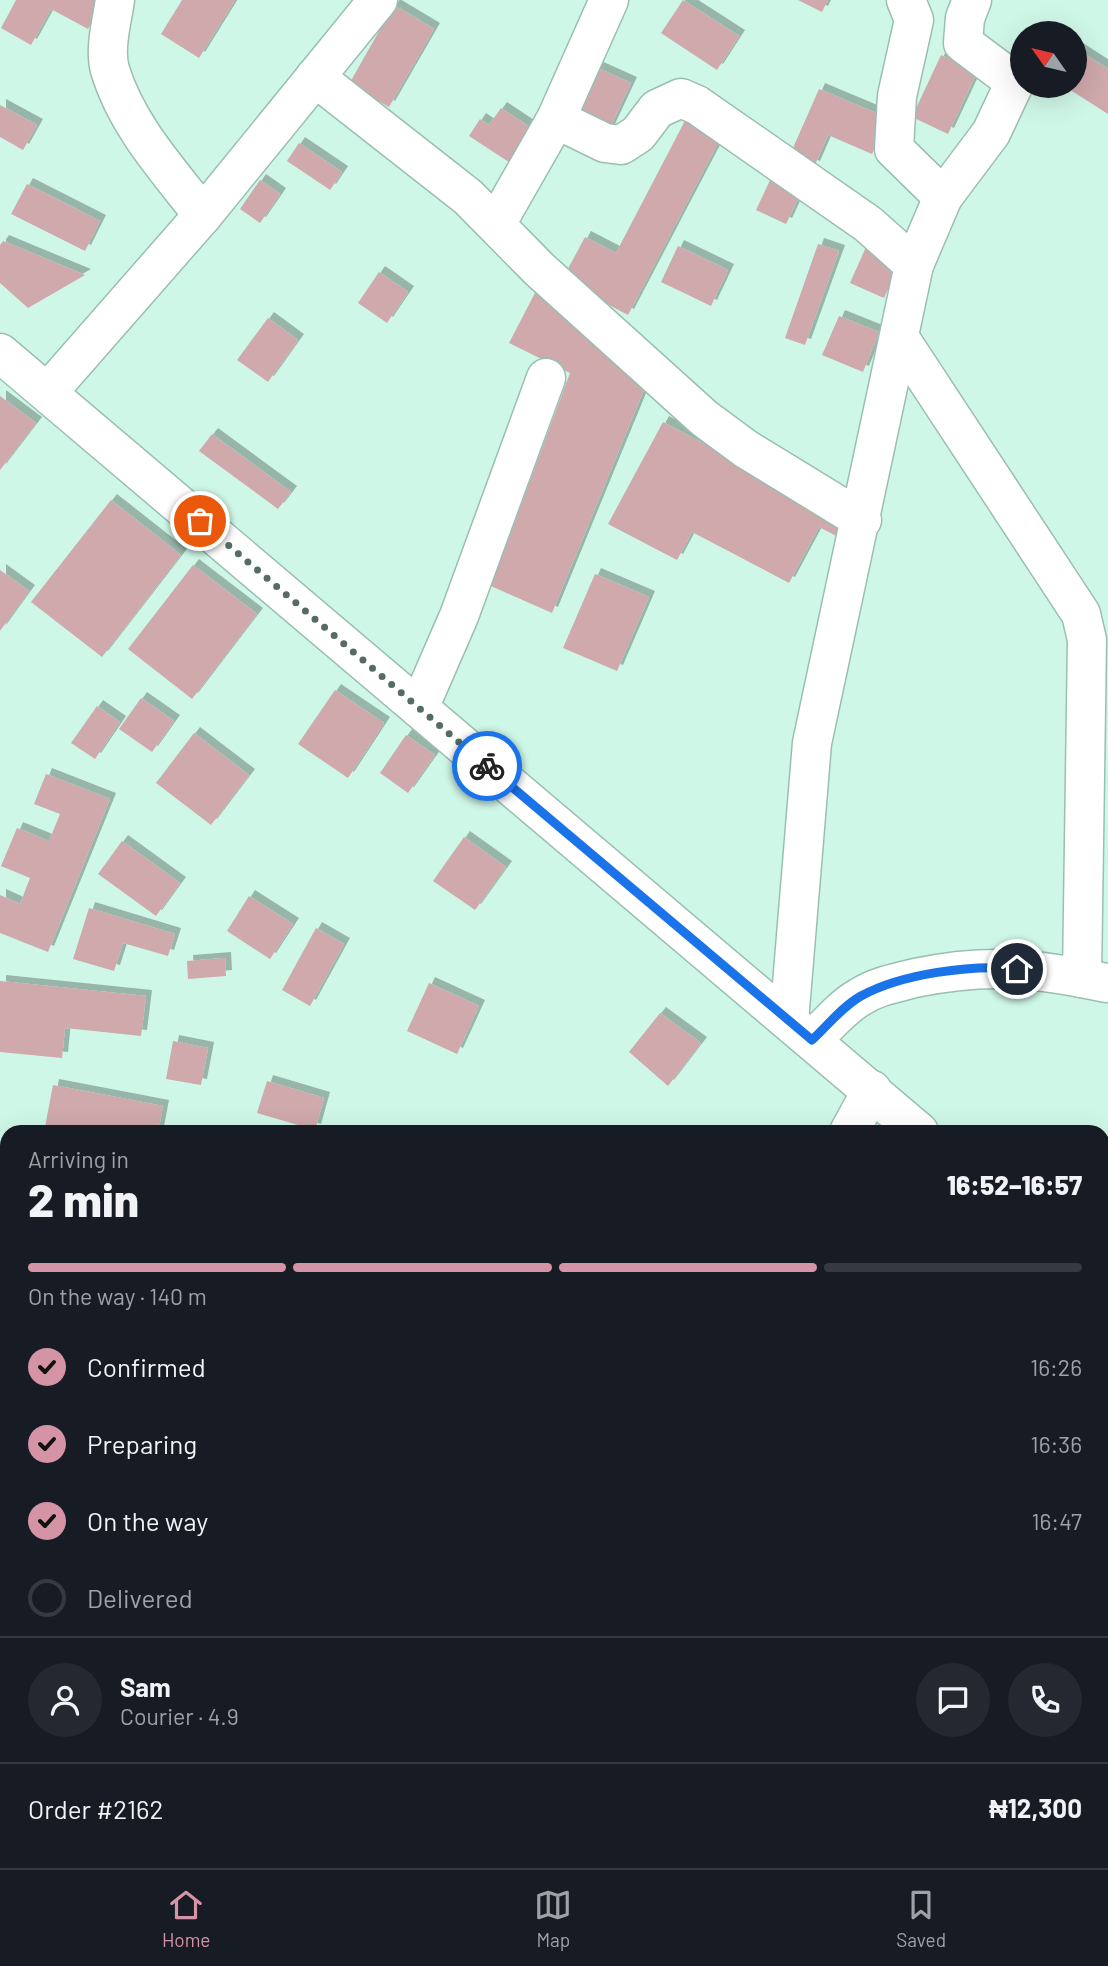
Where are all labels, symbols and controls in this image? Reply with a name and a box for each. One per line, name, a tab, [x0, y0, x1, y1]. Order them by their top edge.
north arrow	[1010, 21, 1087, 98]
map controls	[1010, 21, 1087, 98]
pin	[170, 491, 230, 551]
icon: bag	[181, 502, 219, 540]
courier	[452, 731, 522, 801]
icon: bike	[468, 747, 506, 785]
pin	[987, 939, 1047, 999]
icon: home	[998, 950, 1036, 988]
text: Arriving in	[28, 1145, 129, 1173]
text: 16:52–16:57	[947, 1169, 1082, 1200]
text: 2 min	[28, 1171, 139, 1226]
text: On the way · 140 m	[28, 1282, 207, 1310]
icon: check	[28, 1348, 66, 1386]
text: Confirmed	[87, 1351, 206, 1382]
text: 16:26	[1030, 1353, 1082, 1381]
icon: check	[28, 1425, 66, 1463]
text: Preparing	[87, 1428, 197, 1459]
text: 16:36	[1031, 1430, 1082, 1458]
icon: check	[28, 1502, 66, 1540]
text: On the way	[87, 1505, 208, 1536]
text: 16:47	[1031, 1507, 1082, 1535]
text: Delivered	[87, 1582, 193, 1613]
button: person	[28, 1663, 102, 1737]
button: chat	[916, 1663, 990, 1737]
button: phone	[1008, 1663, 1082, 1737]
text: Sam	[120, 1671, 171, 1702]
text: Courier · 4.9	[120, 1702, 239, 1730]
text: ₦12,300	[989, 1792, 1082, 1823]
text: Order #2162	[28, 1793, 163, 1824]
tab: Home	[162, 1886, 210, 1951]
tab: Map	[534, 1886, 572, 1951]
tab: Saved	[896, 1886, 946, 1951]

